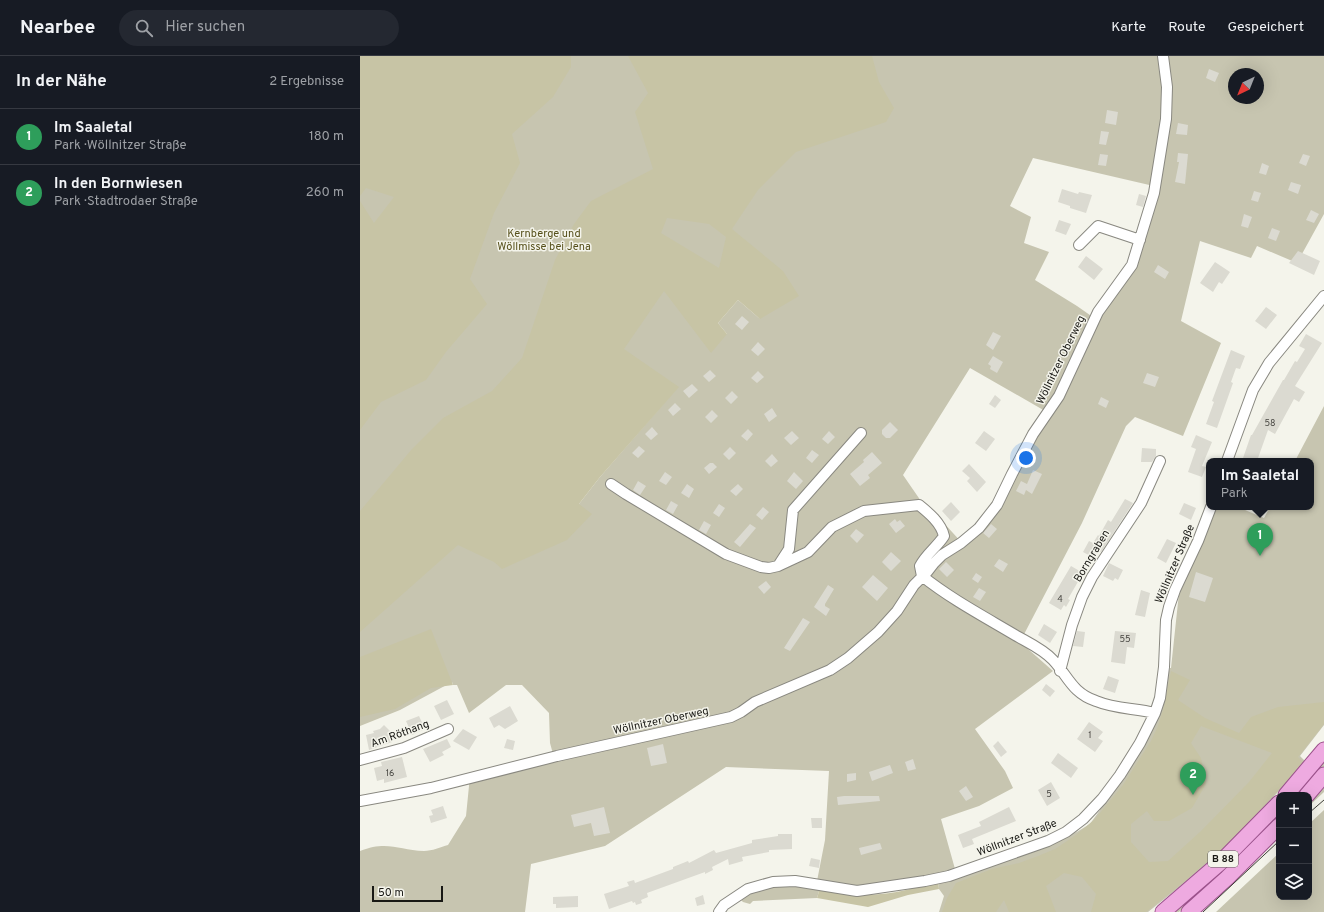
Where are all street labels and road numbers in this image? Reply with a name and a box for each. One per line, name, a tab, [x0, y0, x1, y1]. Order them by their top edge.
street label: Wöllnitzer Oberweg	[1033, 313, 1089, 407]
street label: Wöllnitzer Straße	[1152, 522, 1198, 606]
street label: Borngraben	[1071, 527, 1113, 585]
street label: Wöllnitzer Oberweg	[612, 704, 710, 738]
street label: Am Röthang	[369, 717, 431, 751]
street label: Wöllnitzer Straße	[975, 816, 1059, 860]
road number: B 88	[1208, 851, 1238, 867]

